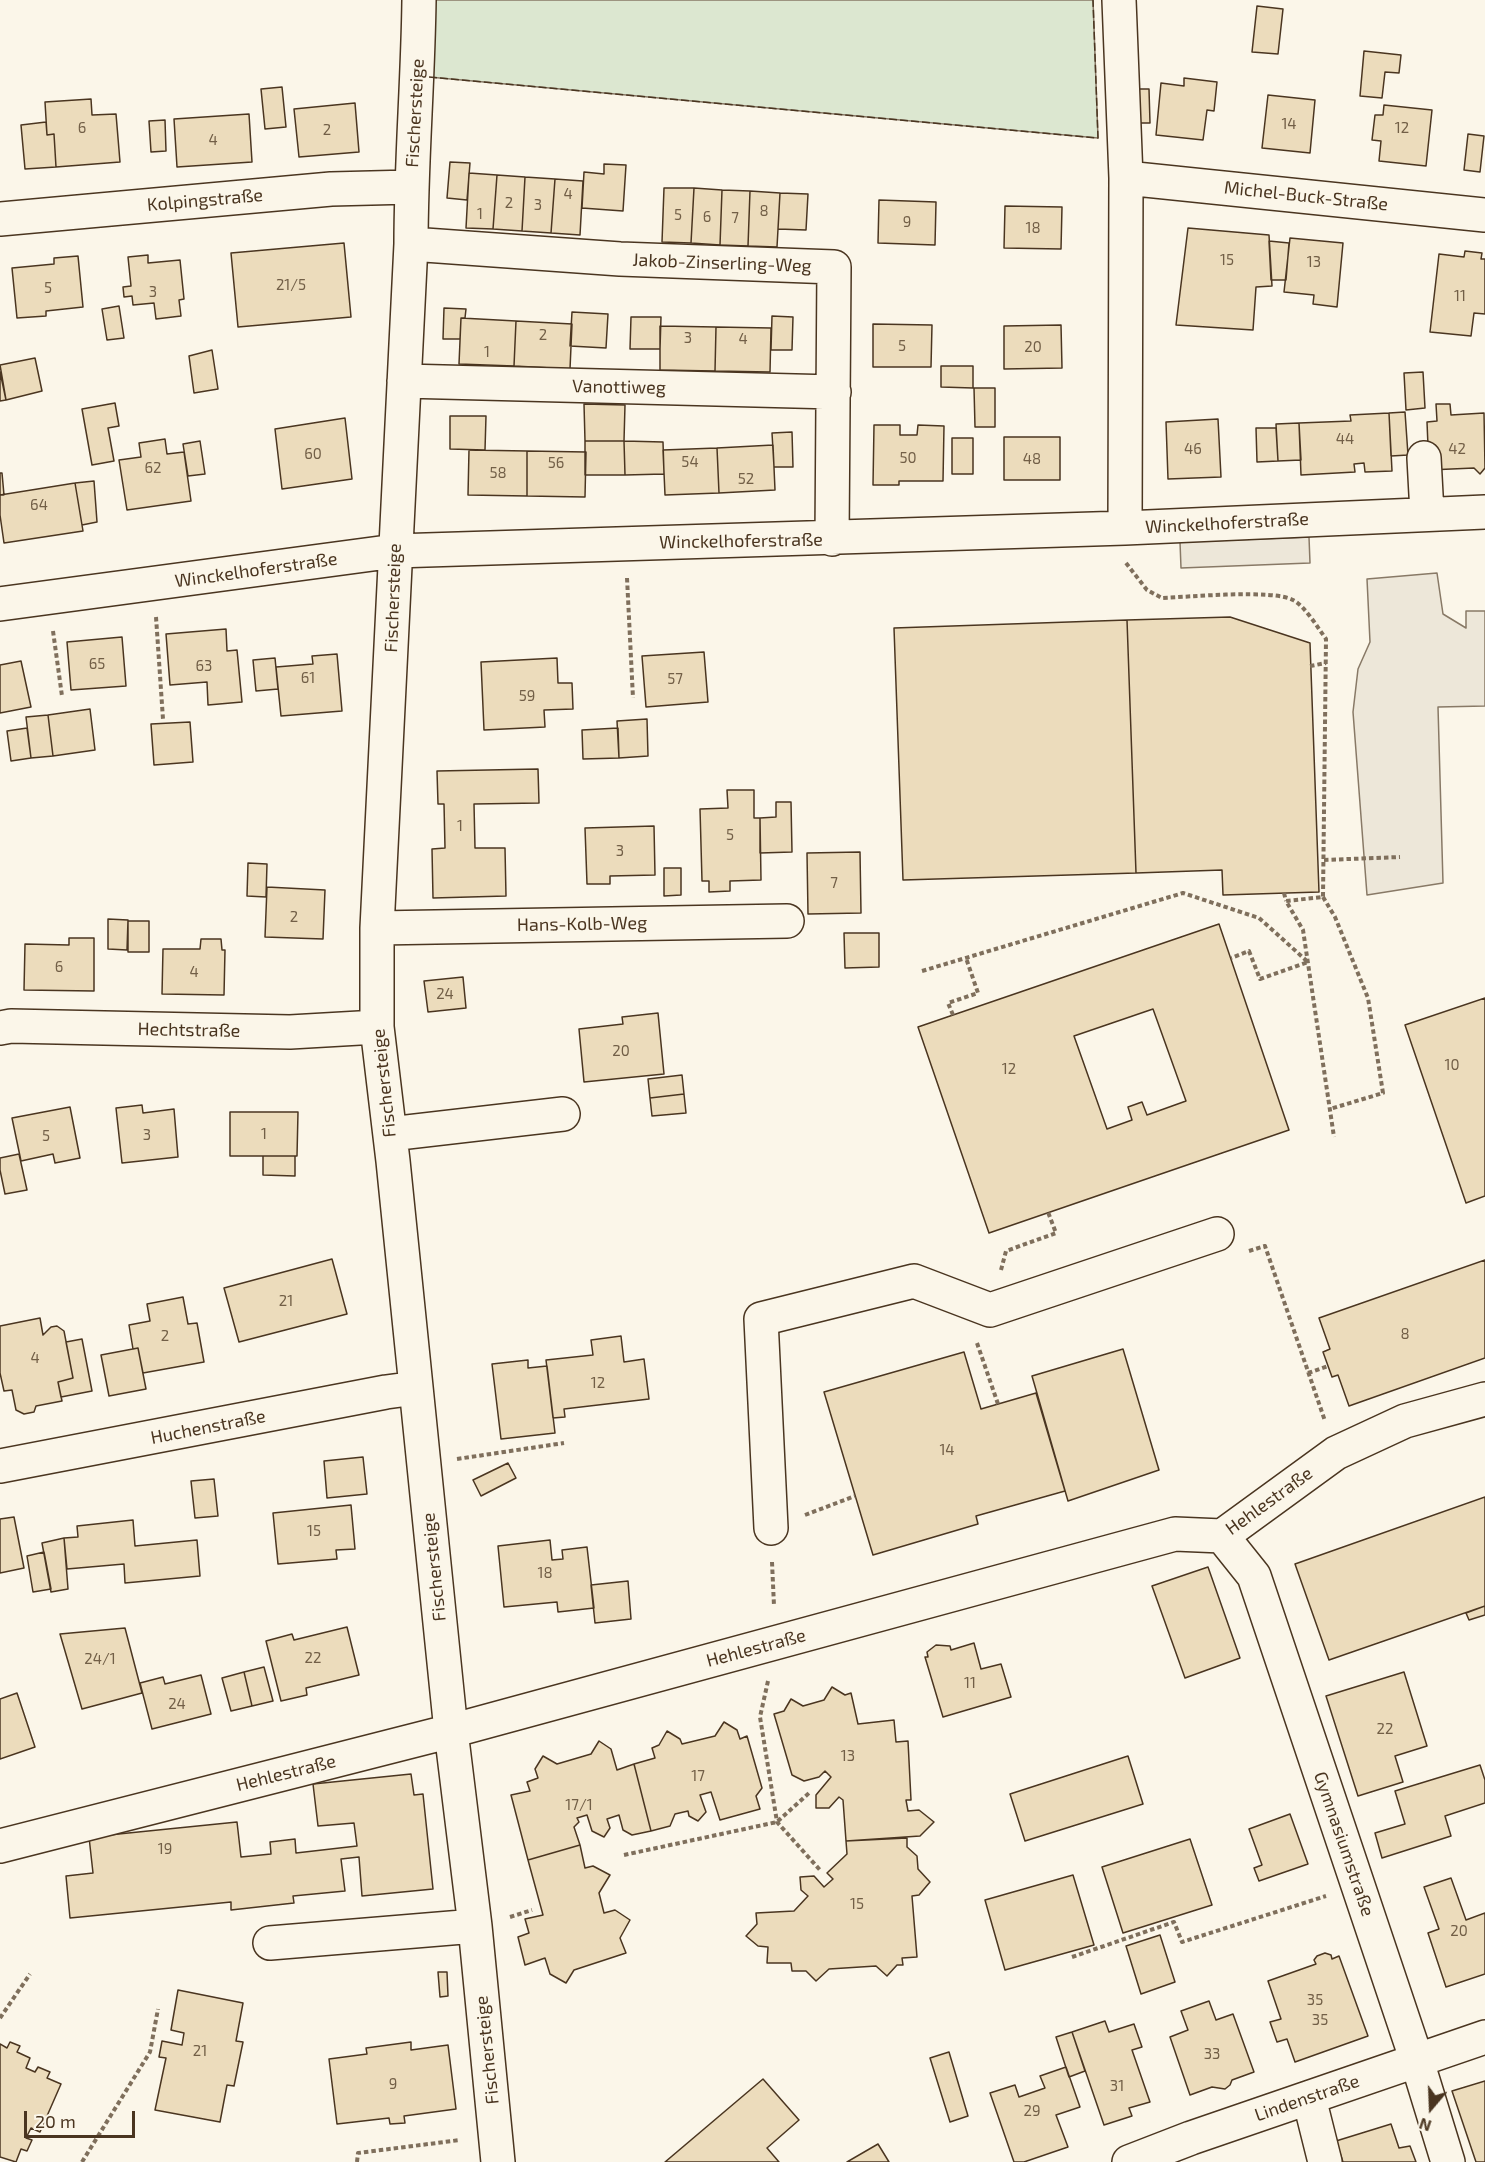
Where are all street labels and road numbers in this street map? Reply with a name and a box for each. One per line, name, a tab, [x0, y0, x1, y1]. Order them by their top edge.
street label: Fischersteige	[401, 58, 429, 168]
street label: Michel-Buck-Straße	[1223, 177, 1389, 215]
street label: Kolpingstraße	[146, 184, 264, 216]
street label: Jakob-Zinserling-Weg	[632, 249, 812, 277]
street label: Vanottiweg	[572, 375, 666, 399]
street label: Winckelhoferstraße	[1145, 508, 1309, 538]
street label: Winckelhoferstraße	[659, 529, 823, 553]
street label: Fischersteige	[380, 543, 406, 653]
street label: Winckelhoferstraße	[173, 548, 339, 592]
street label: Hans-Kolb-Weg	[517, 912, 647, 936]
street label: Hechtstraße	[137, 1018, 241, 1042]
street label: Fischersteige	[368, 1028, 400, 1138]
street label: Huchenstraße	[149, 1405, 267, 1449]
street label: Hehlestraße	[1221, 1462, 1317, 1540]
street label: Fischersteige	[418, 1512, 450, 1622]
street label: Hehlestraße	[704, 1624, 808, 1672]
street label: Hehlestraße	[234, 1750, 338, 1796]
street label: Gymnasiumstraße	[1309, 1769, 1379, 1919]
street label: Fischersteige	[471, 1995, 503, 2105]
street label: Lindenstraße	[1252, 2070, 1362, 2126]

